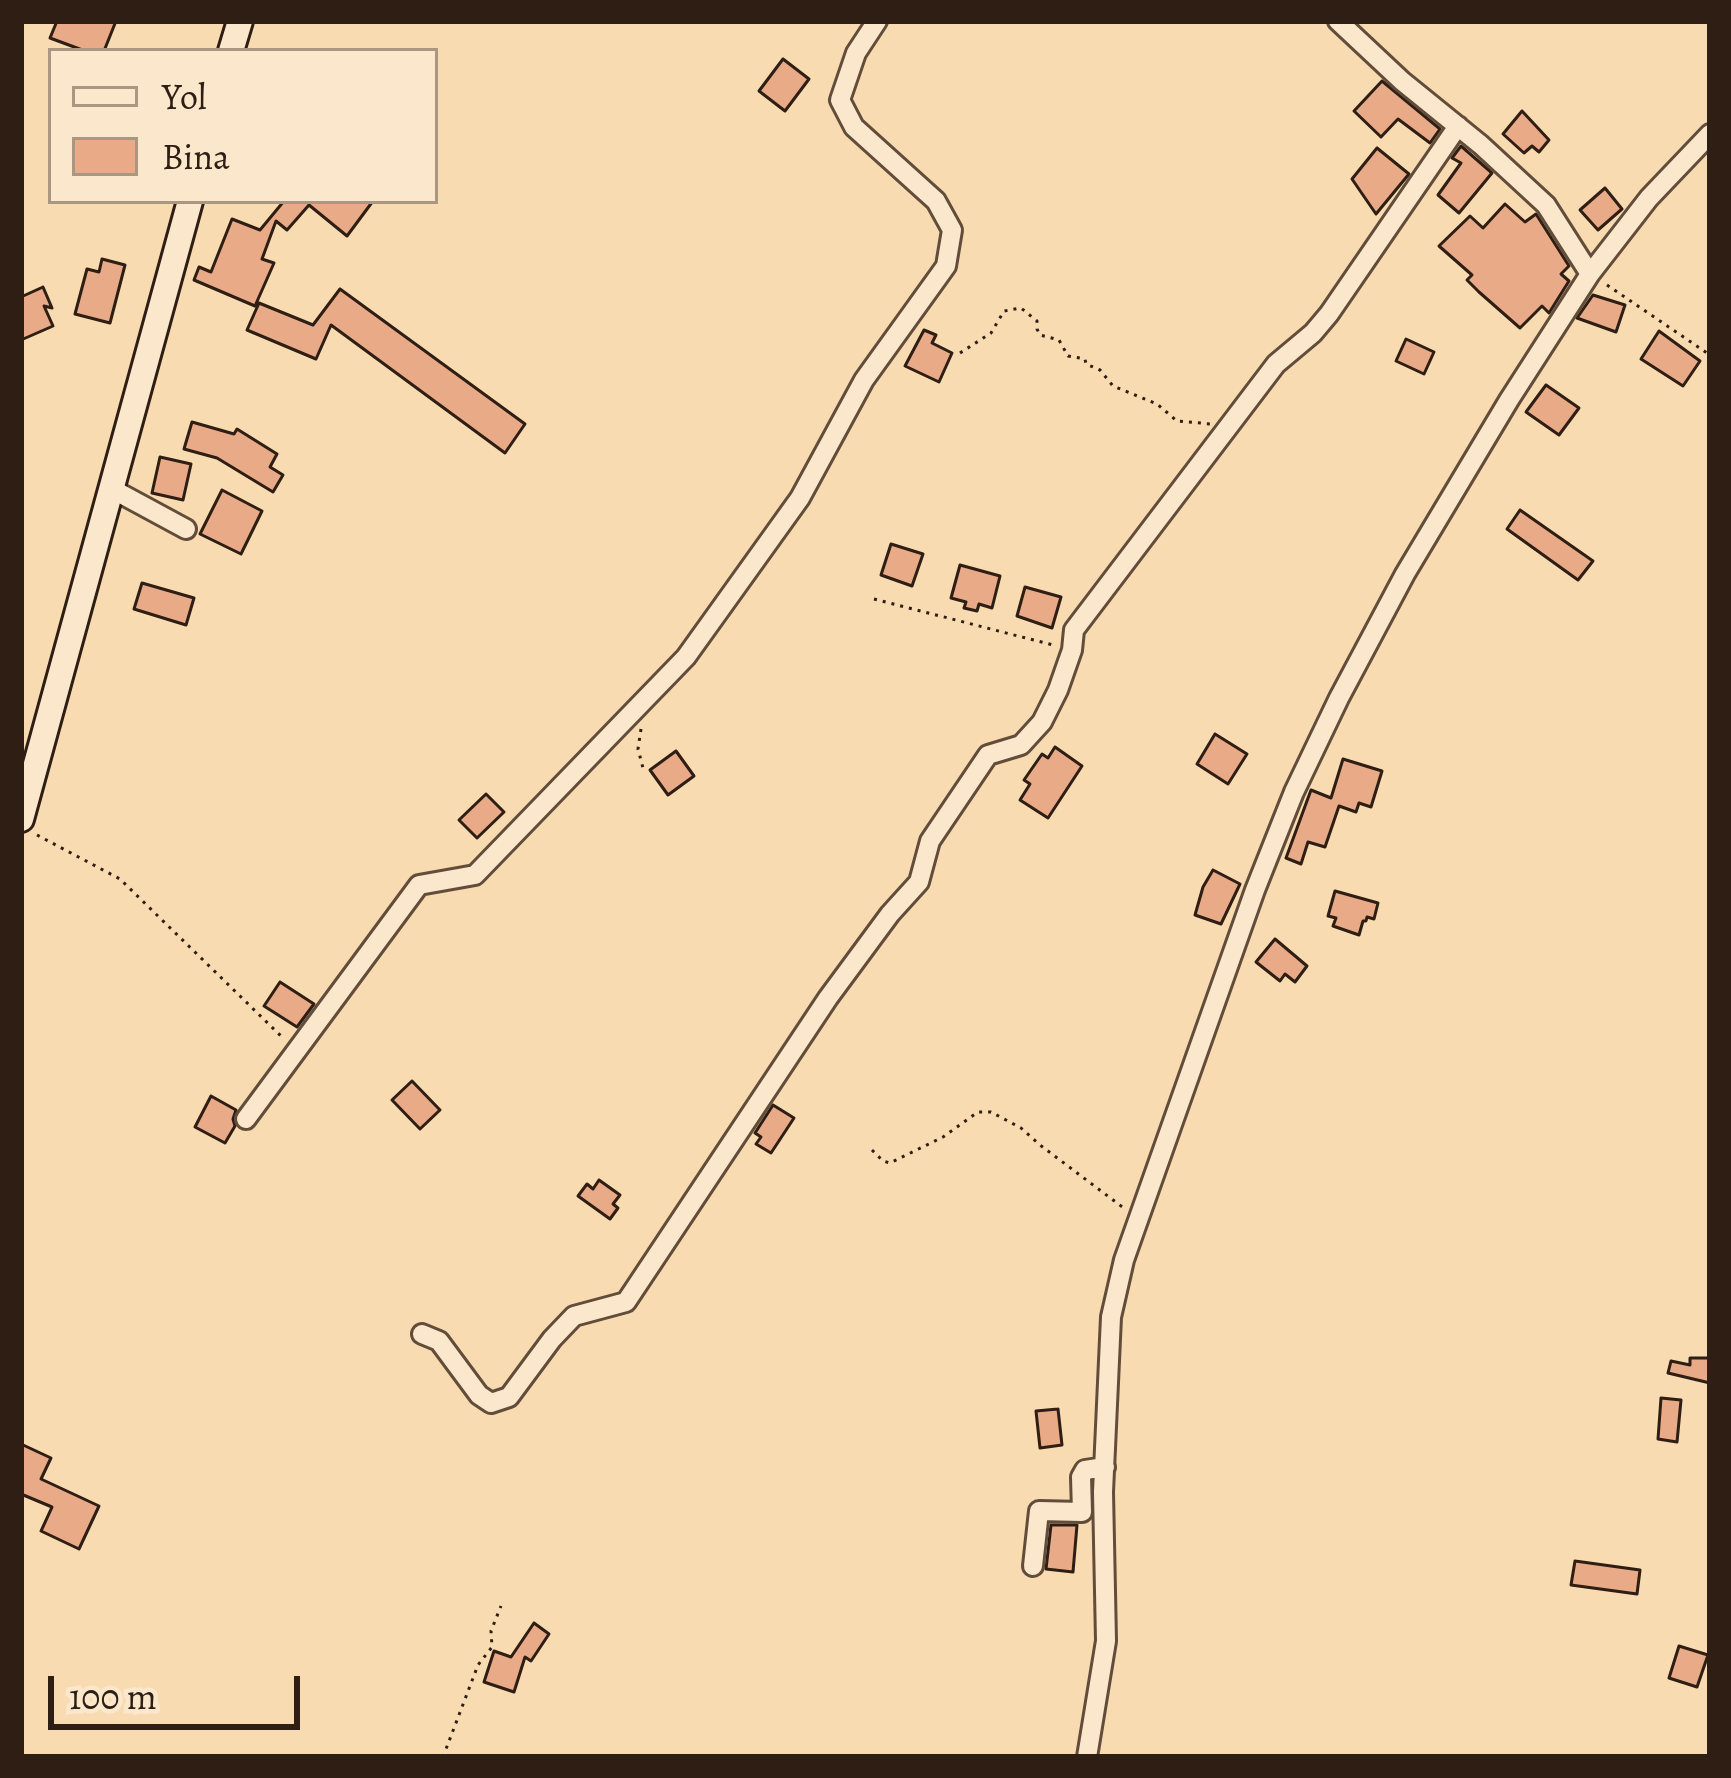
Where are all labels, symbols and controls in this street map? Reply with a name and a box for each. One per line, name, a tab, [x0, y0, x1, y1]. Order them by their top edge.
legend	[48, 48, 438, 204]
text: Yol	[162, 72, 207, 121]
text: Bina	[162, 132, 230, 181]
scale bar	[54, 1652, 306, 1726]
text: 100 m	[69, 1672, 157, 1721]

